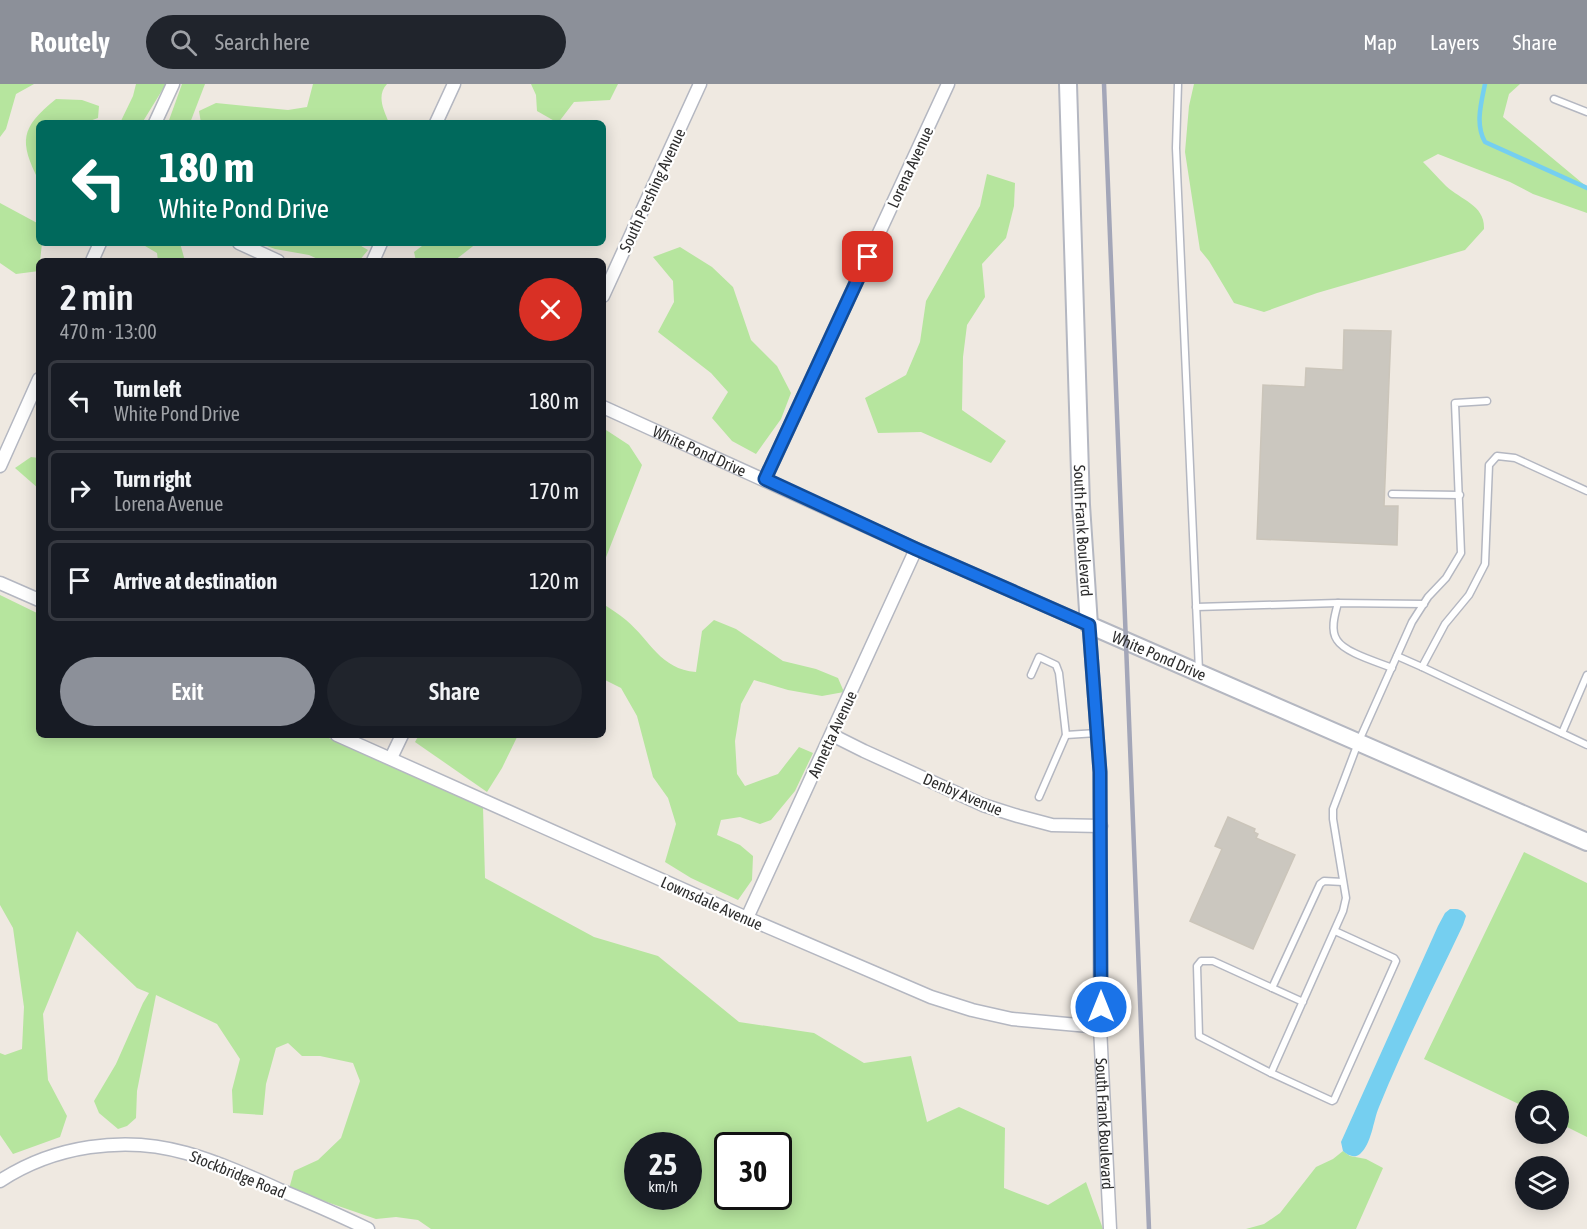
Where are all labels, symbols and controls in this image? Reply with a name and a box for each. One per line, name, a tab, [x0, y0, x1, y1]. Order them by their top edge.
search box	[146, 15, 566, 69]
text: Routely	[30, 26, 110, 58]
icon: search	[167, 26, 200, 59]
text: Search here	[215, 29, 310, 55]
text: Map	[1363, 30, 1397, 54]
text: Layers	[1430, 30, 1480, 54]
text: Share	[1513, 30, 1557, 54]
street label: Lorena Avenue	[883, 124, 937, 210]
street label: South Pershing Avenue	[615, 125, 689, 255]
text: 180 m	[159, 143, 254, 191]
icon: left	[60, 144, 138, 222]
text: White Pond Drive	[159, 193, 329, 224]
pin	[842, 231, 893, 282]
icon: arrive	[851, 240, 884, 273]
text: 2 min	[60, 276, 134, 318]
button: close	[519, 278, 582, 341]
text: 470 m · 13:00	[60, 320, 157, 343]
text: Turn left	[114, 376, 181, 402]
icon: left	[63, 384, 96, 417]
text: 180 m	[529, 388, 579, 414]
text: White Pond Drive	[114, 402, 240, 425]
street label: White Pond Drive	[650, 422, 749, 480]
street label: South Frank Boulevard	[1071, 465, 1096, 597]
text: Turn right	[114, 466, 191, 492]
icon: right	[63, 474, 96, 507]
text: 170 m	[529, 478, 579, 504]
text: Lorena Avenue	[114, 492, 223, 515]
icon: arrive	[63, 564, 96, 597]
text: Arrive at destination	[114, 568, 277, 594]
text: 120 m	[529, 568, 579, 594]
street label: White Pond Drive	[1109, 627, 1209, 684]
button: Exit	[60, 657, 315, 726]
button: Share	[327, 657, 582, 726]
street label: Annetta Avenue	[804, 688, 860, 780]
street label: Denby Avenue	[920, 769, 1005, 820]
street label: Lownsdale Avenue	[658, 873, 766, 933]
position arrow	[1069, 975, 1133, 1039]
street label: South Frank Boulevard	[1093, 1058, 1117, 1190]
map controls	[1515, 1090, 1569, 1210]
button: search	[1515, 1090, 1569, 1144]
speed limit sign: 30	[714, 1132, 792, 1210]
street label: Stockbridge Road	[187, 1147, 289, 1202]
text: 25	[649, 1147, 677, 1181]
button: layers	[1515, 1156, 1569, 1210]
text: km/h	[648, 1178, 678, 1195]

